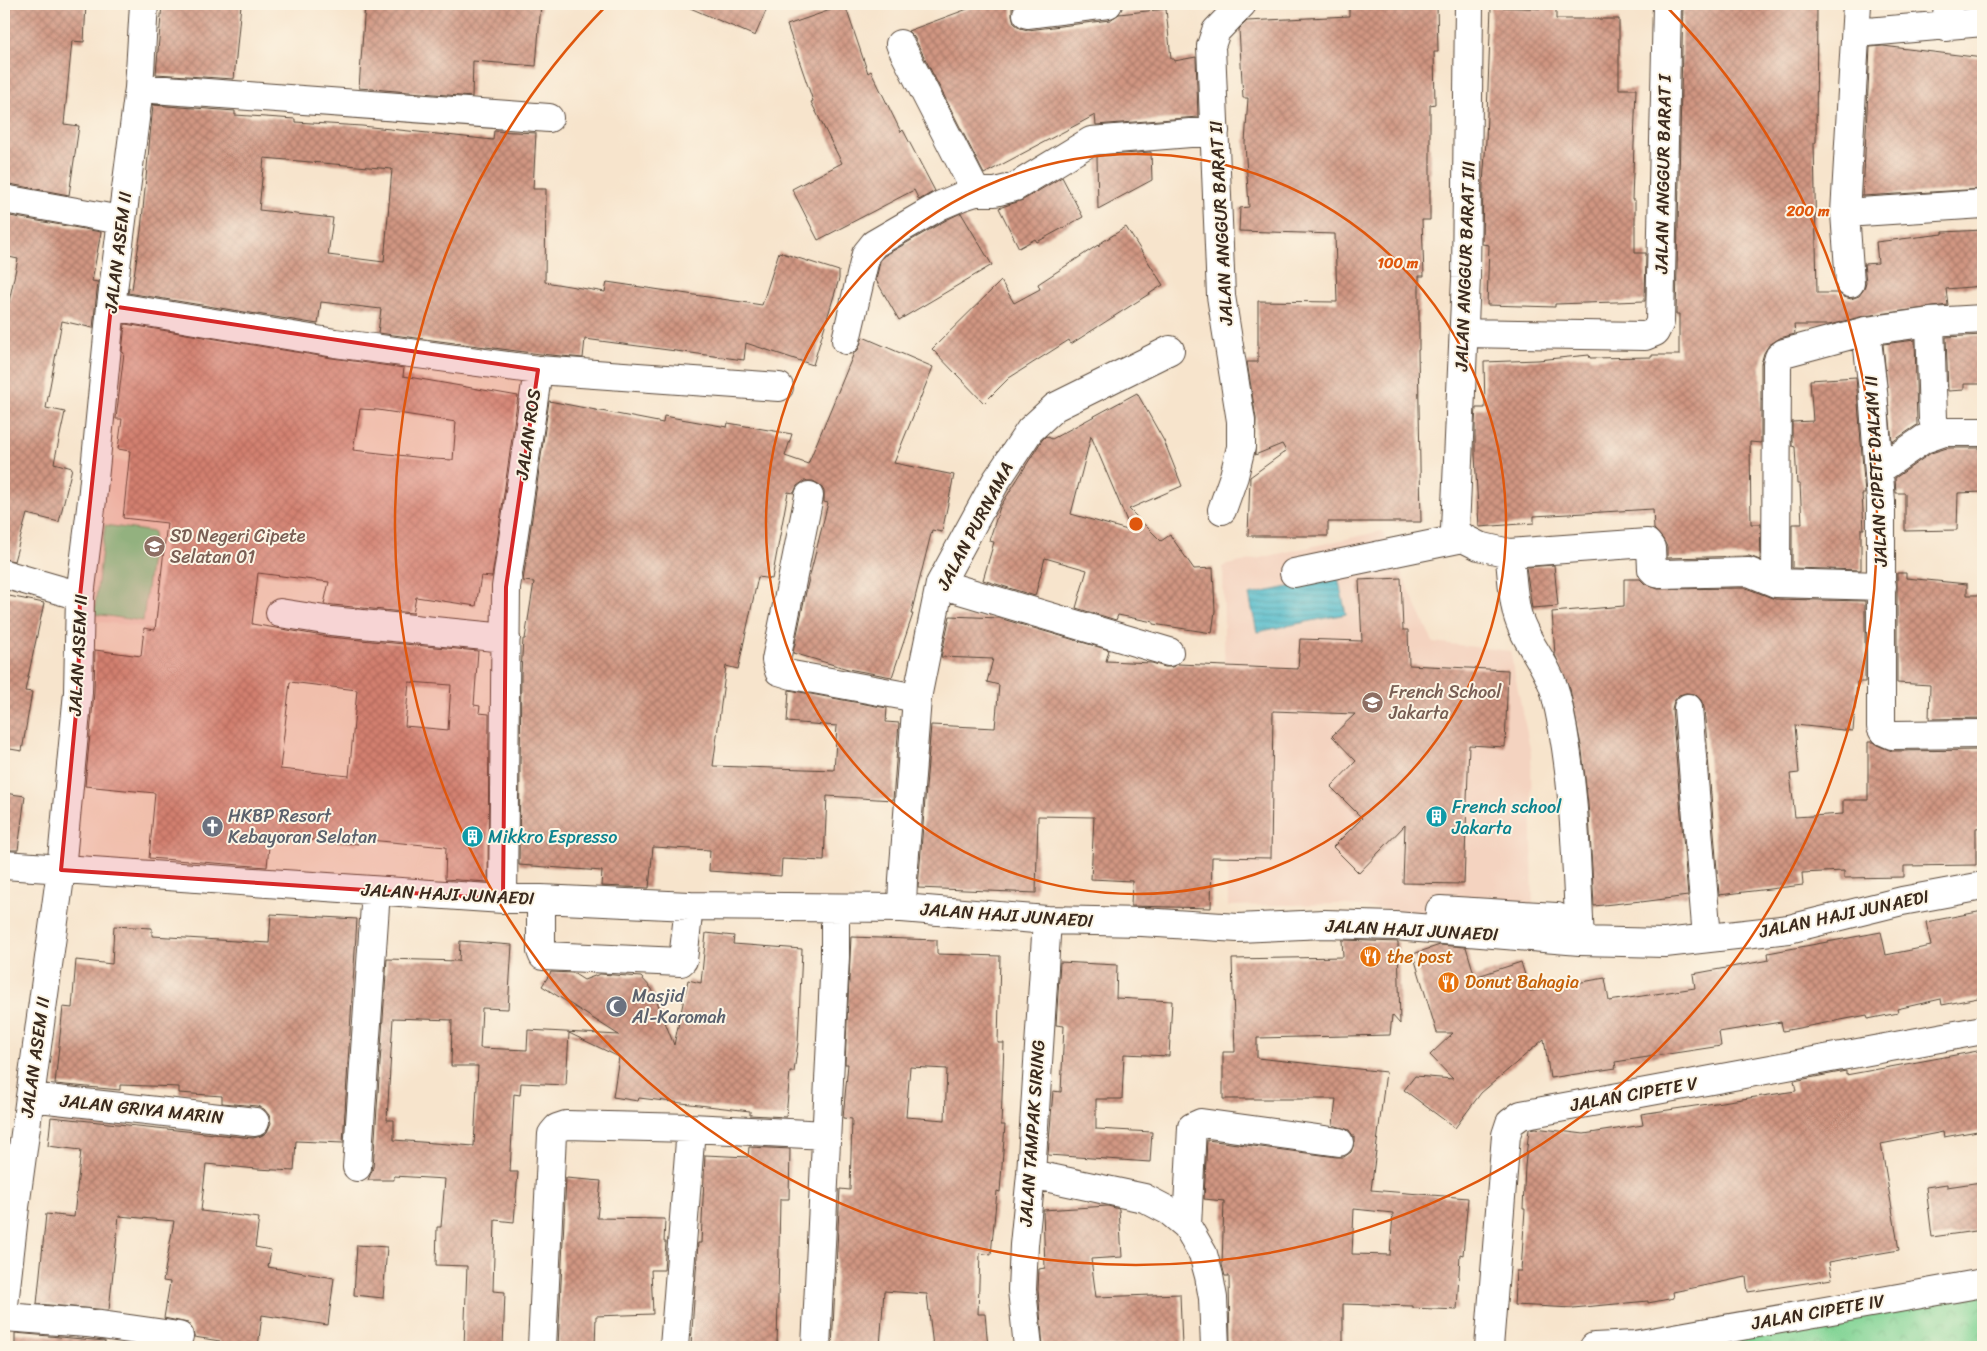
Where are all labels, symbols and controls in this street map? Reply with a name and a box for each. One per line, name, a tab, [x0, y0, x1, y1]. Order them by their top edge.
street label: JALAN ANGGUR BARAT I	[1645, 72, 1681, 275]
street label: JALAN ANGGUR BARAT II	[1200, 119, 1242, 327]
street label: JALAN ANGGUR BARAT III	[1445, 160, 1485, 373]
street label: JALAN ASEM II	[95, 189, 141, 315]
text: 200 m	[1785, 198, 1830, 224]
text: 100 m	[1378, 250, 1419, 276]
street label: JALAN CIPETE DALAM II	[1855, 374, 1897, 568]
street label: JALAN ROS	[506, 386, 550, 483]
street label: JALAN PURNAMA	[927, 456, 1022, 597]
centre of rings	[1127, 515, 1145, 533]
place label: SD Negeri Cipete Selatan 01	[170, 520, 306, 573]
school or university icon: SD Negeri Cipete Selatan 01	[142, 534, 166, 558]
street label: JALAN ASEM II	[59, 593, 97, 718]
place label: French School Jakarta	[1388, 676, 1502, 729]
school or university icon: French School Jakarta	[1361, 690, 1385, 714]
place label: French school Jakarta	[1451, 791, 1562, 844]
place label: HKBP Resort Kebayoran Selatan	[228, 800, 377, 853]
building icon: French school Jakarta	[1424, 805, 1448, 829]
church icon: HKBP Resort Kebayoran Selatan	[200, 814, 224, 838]
place label: Mikkro Espresso	[488, 821, 618, 853]
building icon: Mikkro Espresso	[460, 825, 484, 849]
street label: JALAN HAJI JUNAEDI	[360, 873, 536, 915]
street label: JALAN HAJI JUNAEDI	[1755, 880, 1932, 948]
street label: JALAN HAJI JUNAEDI	[919, 893, 1095, 937]
street label: JALAN HAJI JUNAEDI	[1324, 909, 1500, 951]
place label: the post	[1387, 941, 1453, 973]
restaurant icon: the post	[1359, 945, 1383, 969]
place label: Donut Bahagia	[1465, 966, 1579, 998]
restaurant icon: Donut Bahagia	[1437, 970, 1461, 994]
place label: Masjid Al-Karomah	[631, 980, 726, 1033]
street label: JALAN ASEM II	[11, 994, 59, 1121]
mosque icon: Masjid Al-Karomah	[604, 994, 628, 1018]
street label: JALAN TAMPAK SIRING	[1009, 1039, 1054, 1228]
street label: JALAN CIPETE V	[1567, 1067, 1701, 1121]
street label: JALAN GRIYA MARIN	[58, 1084, 226, 1134]
street label: JALAN CIPETE IV	[1748, 1284, 1887, 1340]

